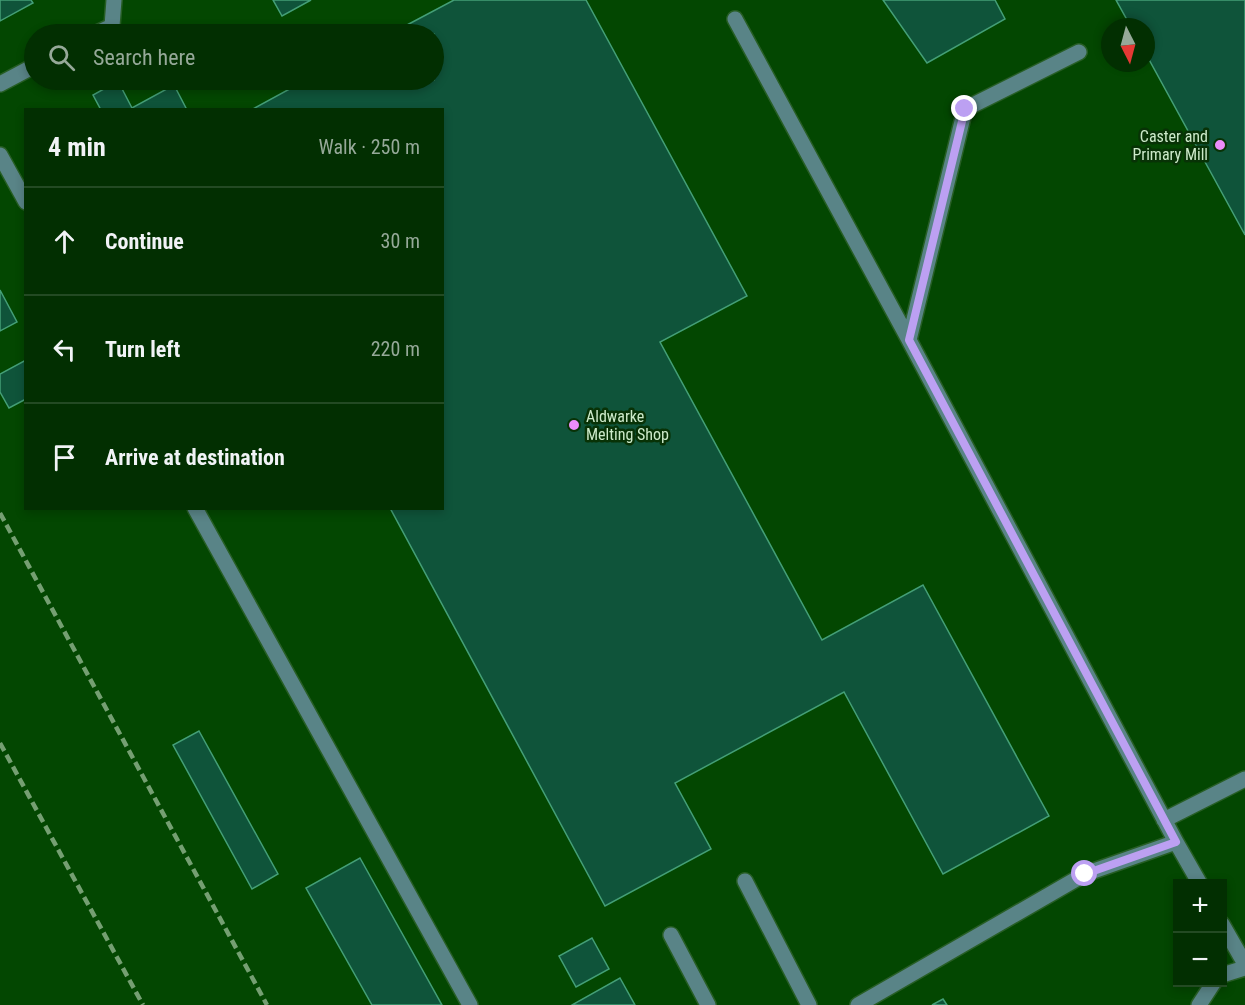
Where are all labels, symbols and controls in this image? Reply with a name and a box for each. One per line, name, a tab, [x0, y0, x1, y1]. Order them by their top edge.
north arrow	[1101, 18, 1155, 72]
search box	[24, 24, 444, 90]
icon: search	[45, 41, 78, 74]
text: Search here	[93, 45, 195, 70]
route end	[951, 95, 977, 121]
place label: Caster and Primary Mill	[1132, 127, 1208, 164]
text: 4 min	[48, 132, 106, 162]
text: Walk · 250 m	[319, 135, 420, 159]
marker: Caster and Primary Mill	[1213, 138, 1227, 152]
icon: ahead	[48, 225, 81, 258]
text: Continue	[105, 229, 184, 254]
text: 30 m	[381, 229, 420, 253]
icon: left	[48, 333, 81, 366]
text: Turn left	[105, 337, 180, 362]
text: 220 m	[371, 337, 420, 361]
place label: Aldwarke Melting Shop	[586, 407, 669, 444]
marker: Aldwarke Melting Shop	[567, 418, 581, 432]
icon: arrive	[48, 441, 81, 474]
text: Arrive at destination	[105, 445, 285, 470]
route start	[1071, 860, 1097, 886]
map controls	[1173, 879, 1227, 987]
button: +	[1173, 879, 1227, 933]
button: −	[1173, 933, 1227, 987]

